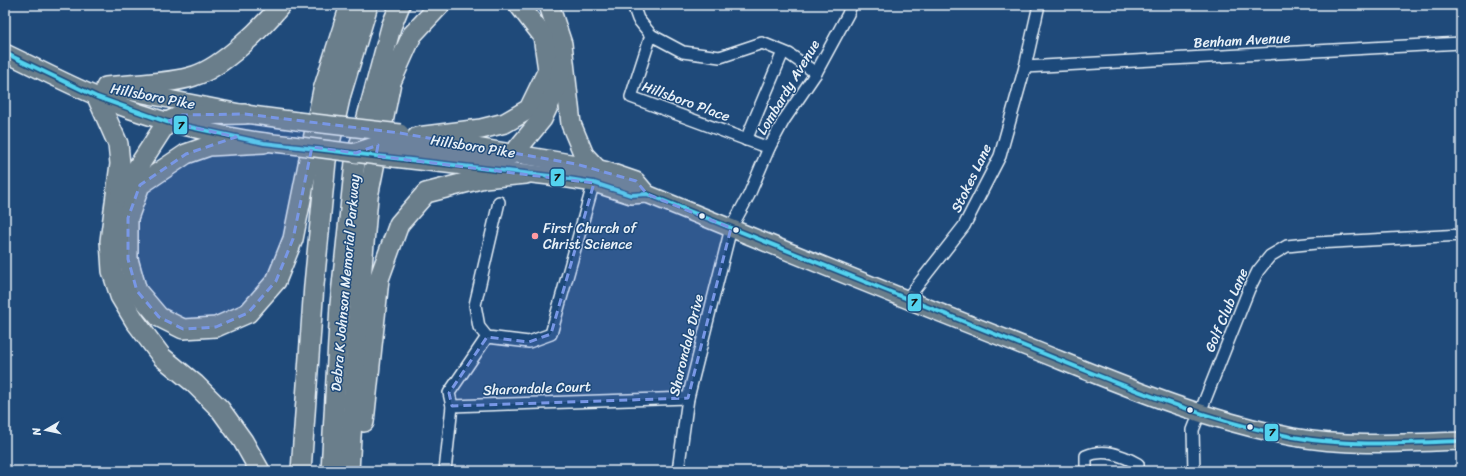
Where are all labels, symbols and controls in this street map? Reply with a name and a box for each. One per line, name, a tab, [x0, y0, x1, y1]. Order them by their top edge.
street label: Benham Avenue	[1193, 25, 1291, 56]
street label: Lombardy Avenue	[750, 35, 827, 140]
street label: Hillsboro Place	[638, 74, 733, 129]
street label: Hillsboro Pike	[109, 76, 197, 117]
line badge: 7	[173, 115, 188, 135]
text: 7	[178, 116, 186, 135]
street label: Hillsboro Pike	[429, 127, 517, 166]
street label: Stokes Lane	[944, 139, 999, 217]
line badge: 7	[550, 168, 565, 187]
text: 7	[554, 168, 562, 187]
street label: Debra K Johnson Memorial Parkway	[324, 173, 367, 392]
unlabelled marker	[697, 211, 707, 221]
place label: First Church of Christ Science	[543, 216, 638, 257]
unlabelled marker	[731, 225, 741, 235]
marker: First Church of Christ Science	[530, 231, 540, 241]
street label: Golf Club Lane	[1197, 264, 1255, 356]
street label: Sharondale Drive	[662, 291, 711, 399]
line badge: 7	[907, 293, 922, 312]
text: 7	[911, 293, 919, 312]
street label: Sharondale Court	[483, 374, 591, 403]
unlabelled marker	[1185, 405, 1195, 415]
north arrow	[26, 410, 66, 450]
unlabelled marker	[1245, 422, 1255, 432]
line badge: 7	[1264, 423, 1279, 442]
text: 7	[1269, 423, 1277, 442]
text: N	[27, 426, 47, 438]

